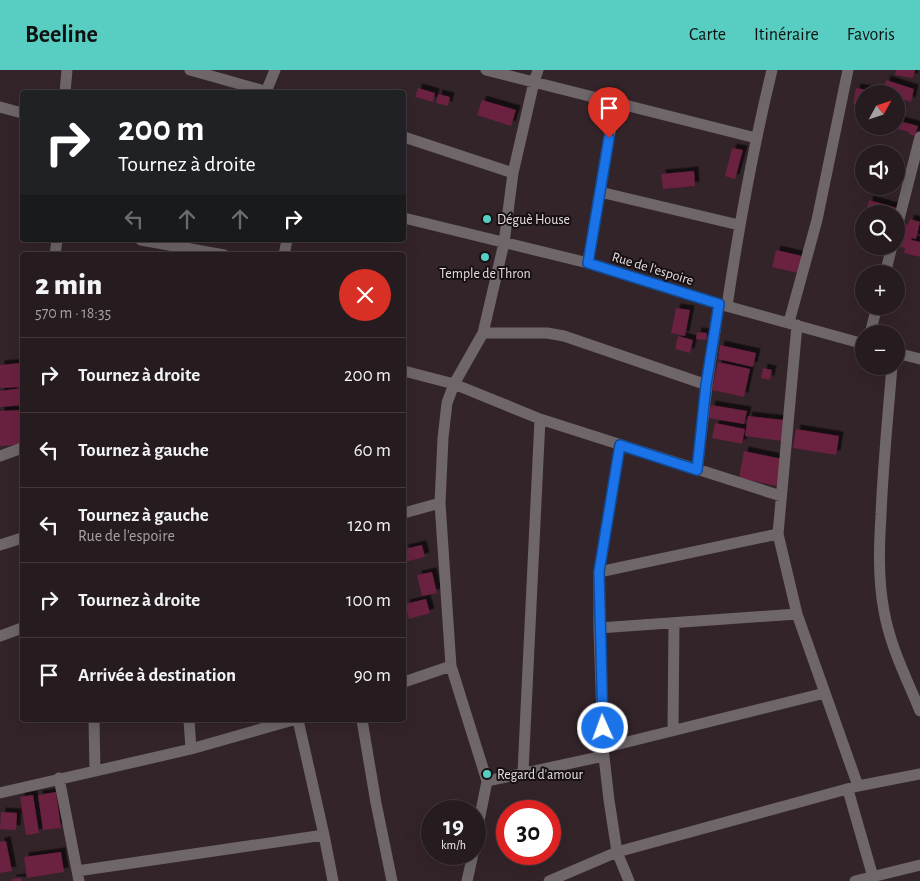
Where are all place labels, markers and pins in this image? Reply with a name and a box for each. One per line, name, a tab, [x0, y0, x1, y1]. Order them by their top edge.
pin	[588, 87, 630, 138]
marker: Déguè House	[481, 213, 493, 225]
place label: Déguè House	[497, 213, 570, 227]
marker: Temple de Thron	[479, 251, 491, 263]
place label: Temple de Thron	[439, 267, 531, 281]
marker: Regard d'amour	[481, 768, 493, 780]
place label: Regard d'amour	[497, 768, 583, 782]

